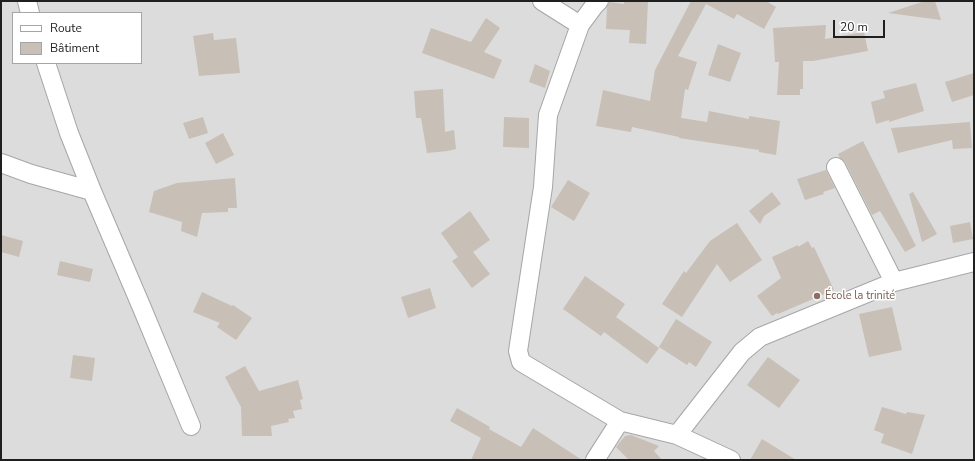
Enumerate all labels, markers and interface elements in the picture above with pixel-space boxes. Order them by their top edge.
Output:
legend [12,12,142,64]
scale bar [835,12,887,38]
text: 20 m [840,19,868,35]
text: Route [50,20,82,36]
text: Bâtiment [50,40,99,56]
place label: École la trinité [825,289,895,303]
marker: École la trinité [812,291,822,301]

